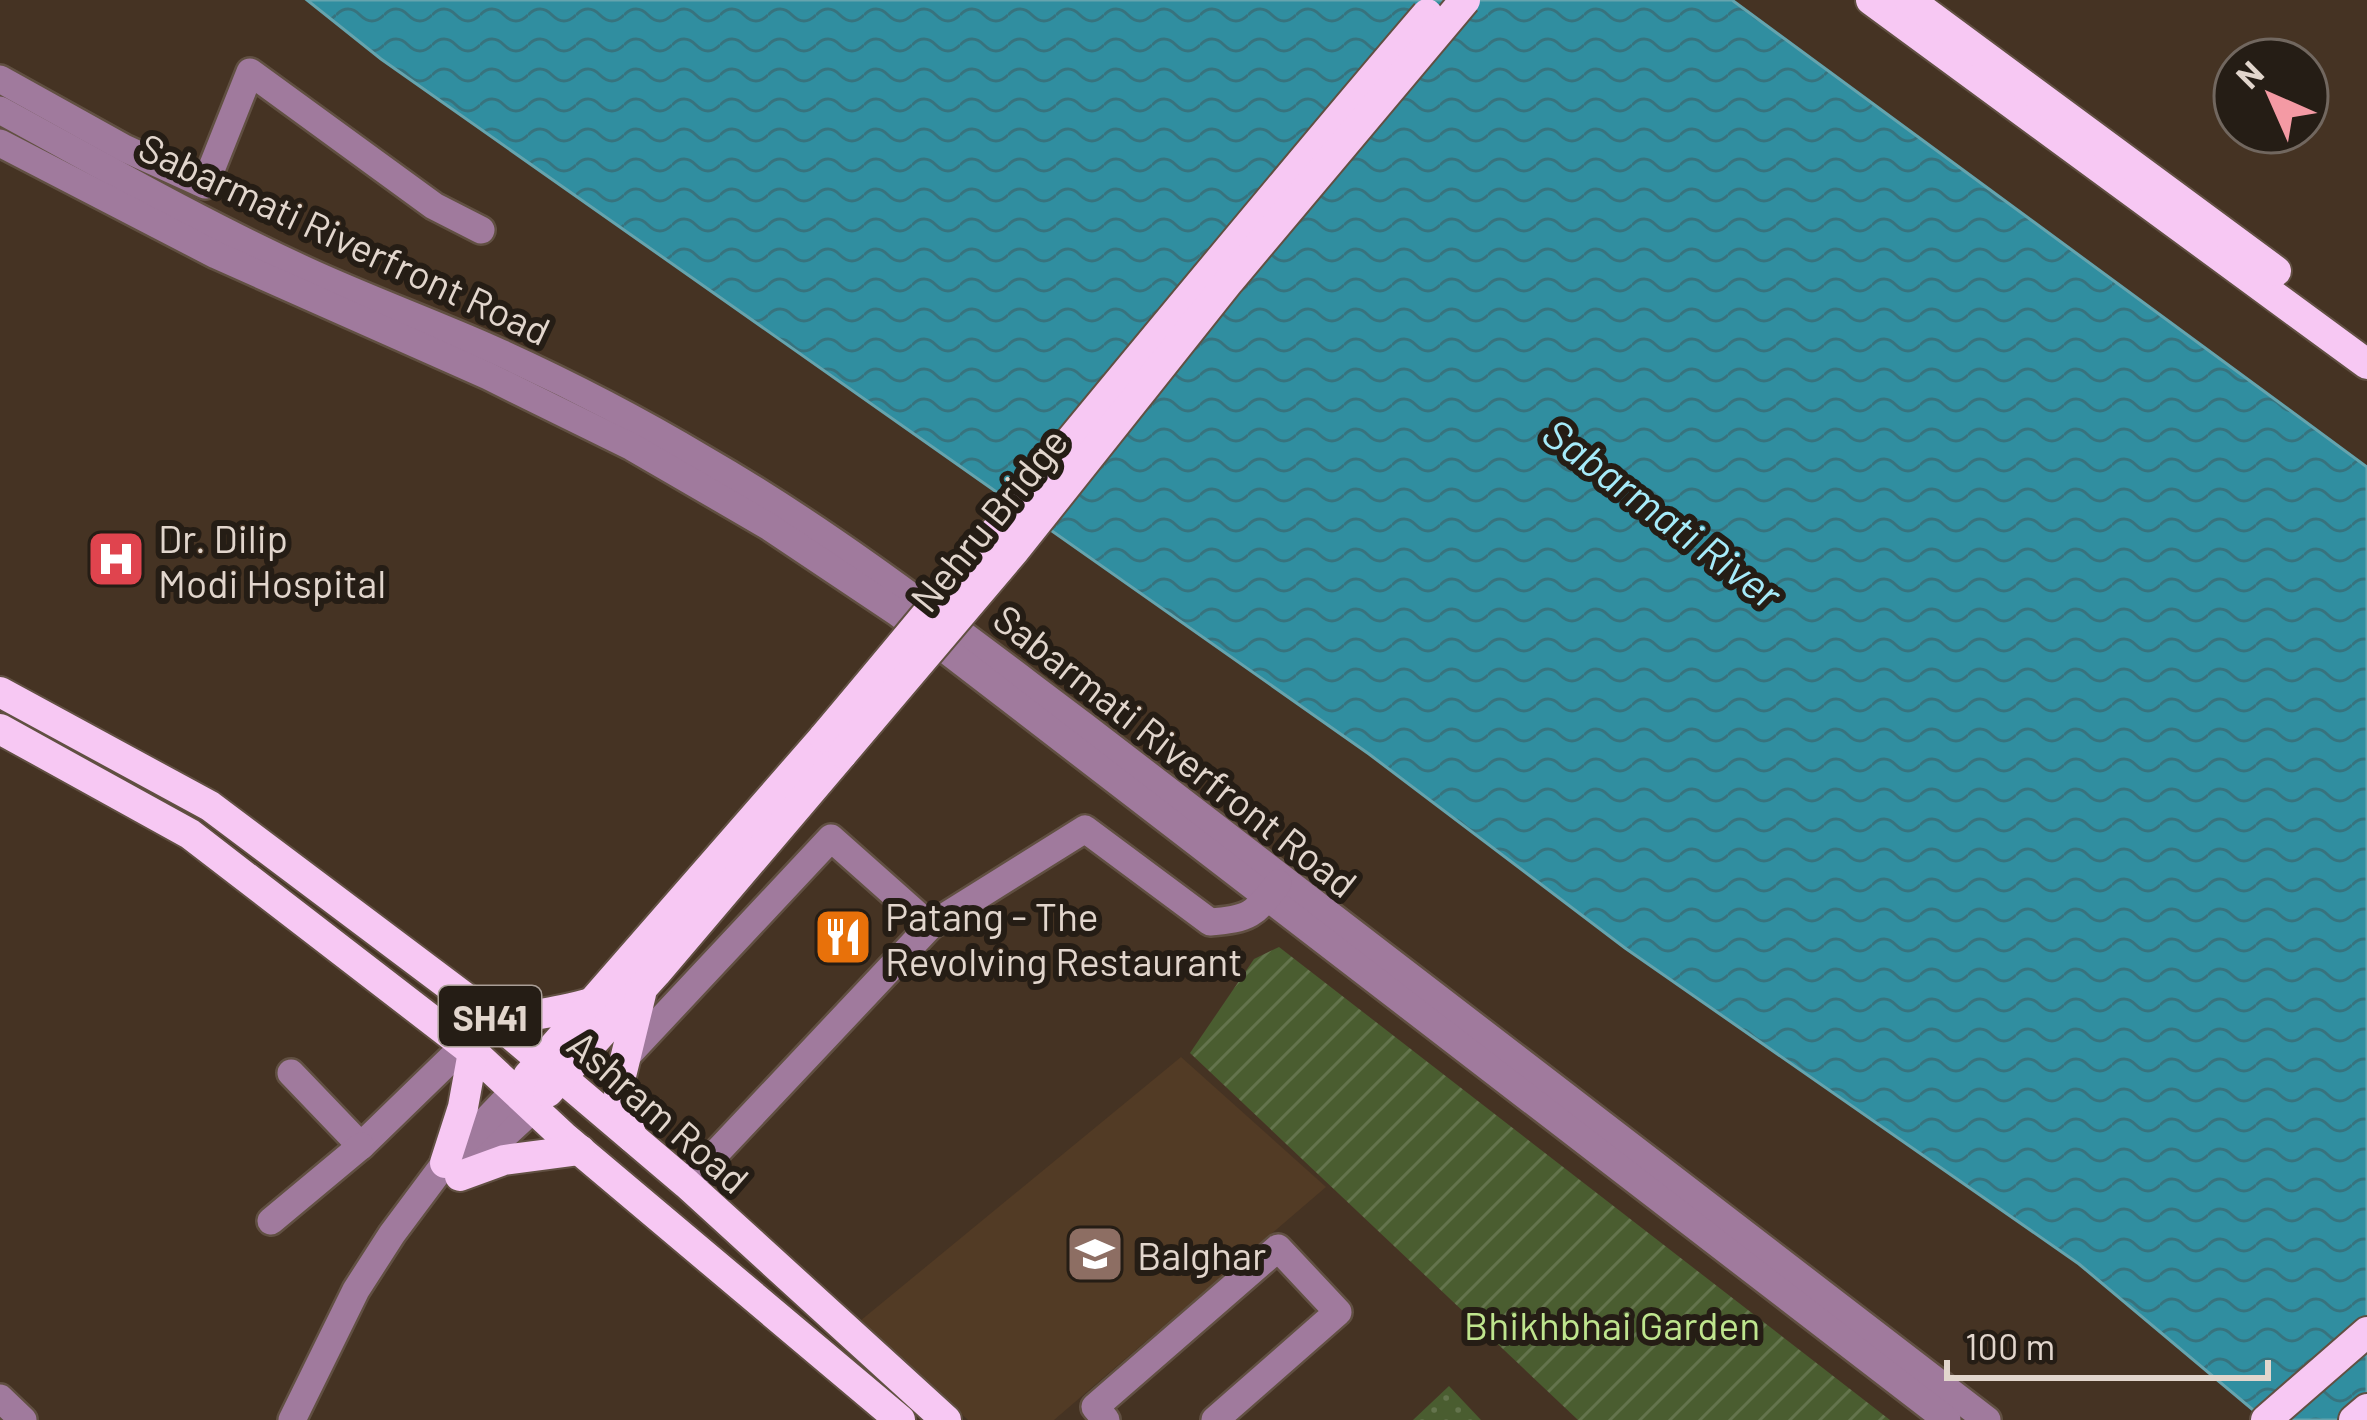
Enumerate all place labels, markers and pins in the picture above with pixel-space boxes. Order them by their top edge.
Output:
place label: Dr. Dilip Modi Hospital [158,514,386,606]
hospital icon: Dr. Dilip Modi Hospital [85,528,147,590]
place label: Patang - The Revolving Restaurant [885,892,1242,984]
restaurant icon: Patang - The Revolving Restaurant [812,906,874,968]
school or university icon: Balghar [1064,1223,1126,1285]
place label: Balghar [1137,1231,1266,1278]

